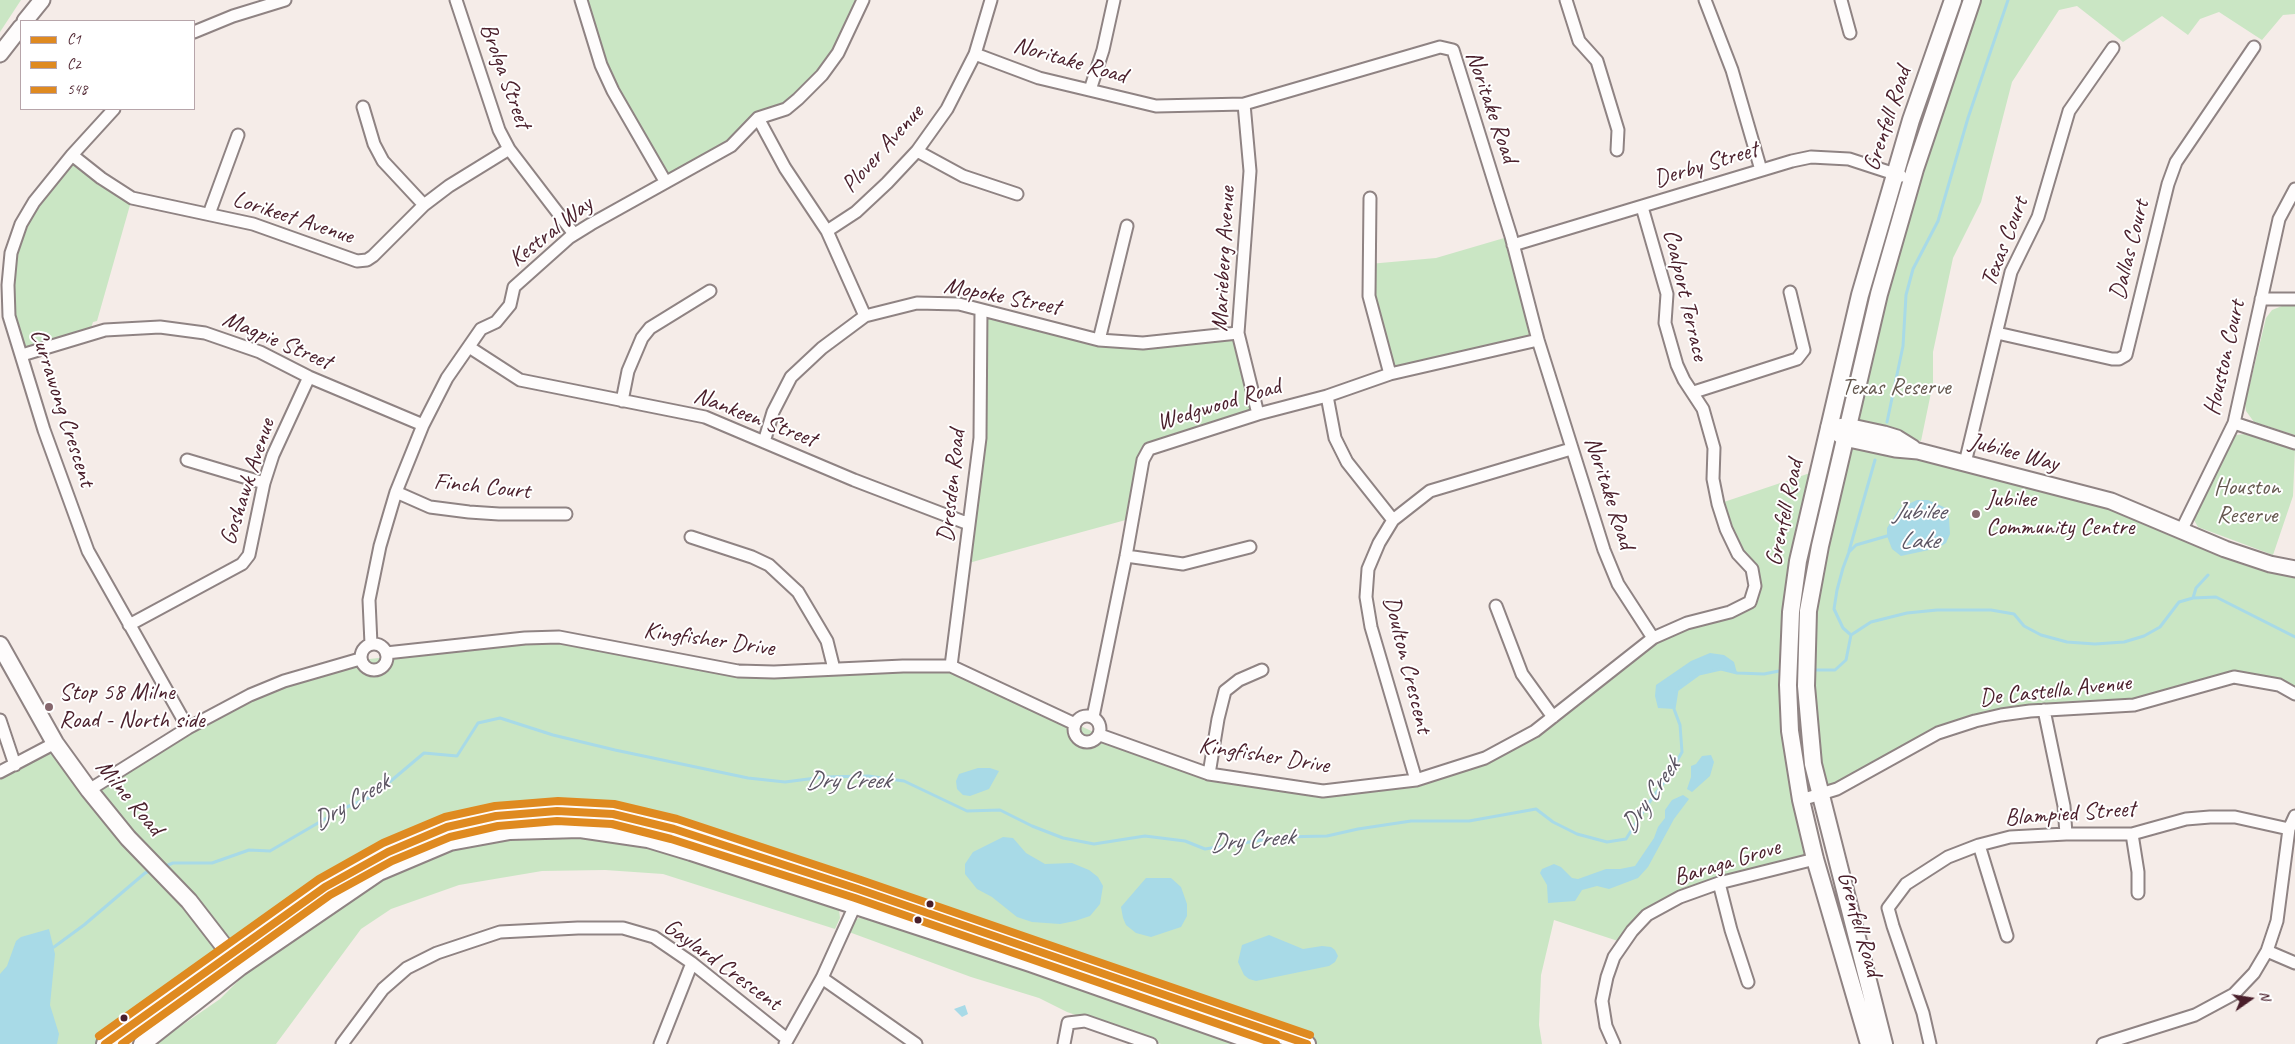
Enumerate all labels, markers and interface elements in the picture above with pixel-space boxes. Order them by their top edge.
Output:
street label: Brolga Street [473,19,537,133]
legend [20,20,195,110]
text: C1 [67,30,81,49]
street label: Noritake Road [1010,31,1130,91]
street label: Noritake Road [1458,47,1524,167]
text: C2 [67,55,81,74]
street label: Grenfell Road [1858,63,1918,175]
text: 548 [67,80,87,99]
street label: Plover Avenue [836,99,930,199]
street label: Derby Street [1651,136,1761,194]
street label: Lorikeet Avenue [229,185,357,251]
street label: Marieberg Avenue [1206,186,1242,332]
street label: Kestral Way [503,190,599,274]
street label: Texas Court [1975,193,2035,291]
street label: Dallas Court [2104,197,2156,303]
street label: Coalport Terrace [1656,227,1714,363]
street label: Mopoke Street [941,272,1063,322]
street label: Houston Court [2198,298,2252,418]
street label: Magpie Street [218,305,336,377]
street label: Currawong Crescent [23,325,101,491]
street label: Wedgwood Road [1154,373,1284,437]
park label: Texas Reserve [1841,374,1951,402]
street label: Nankeen Street [690,381,820,455]
street label: Goshawk Avenue [214,415,282,549]
street label: Jubilee Way [1966,427,2062,479]
street label: Dresden Road [932,428,972,544]
street label: Noritake Road [1577,433,1641,553]
street label: Grenfell Road [1760,457,1810,569]
street label: Finch Court [432,468,532,506]
park label: Houston Reserve [2214,474,2280,530]
place label: Jubilee Community Centre [1986,486,2134,542]
water label: Jubilee Lake [1893,497,1945,556]
marker: Jubilee Community Centre [1970,508,1982,520]
street label: Doulton Crescent [1376,594,1438,736]
street label: Kingfisher Drive [642,617,776,663]
street label: De Castella Avenue [1978,669,2132,713]
place label: Stop 58 Milne Road - North side [59,679,205,735]
marker: Stop 58 Milne Road - North side [43,701,55,713]
street label: Kingfisher Drive [1197,731,1331,781]
water label: Dry Creek [1614,753,1688,839]
street label: Milne Road [89,754,169,842]
water label: Dry Creek [806,766,890,796]
water label: Dry Creek [307,768,395,838]
street label: Blampied Street [2004,795,2136,833]
water label: Dry Creek [1209,822,1295,860]
street label: Baraga Grove [1670,833,1784,893]
street label: Grenfell Road [1830,868,1888,980]
unlabelled marker [925,899,935,909]
street label: Gaylard Crescent [657,913,787,1017]
unlabelled marker [913,915,923,925]
north arrow [2225,974,2275,1024]
text: N [2256,989,2274,1002]
unlabelled marker [119,1013,129,1023]

